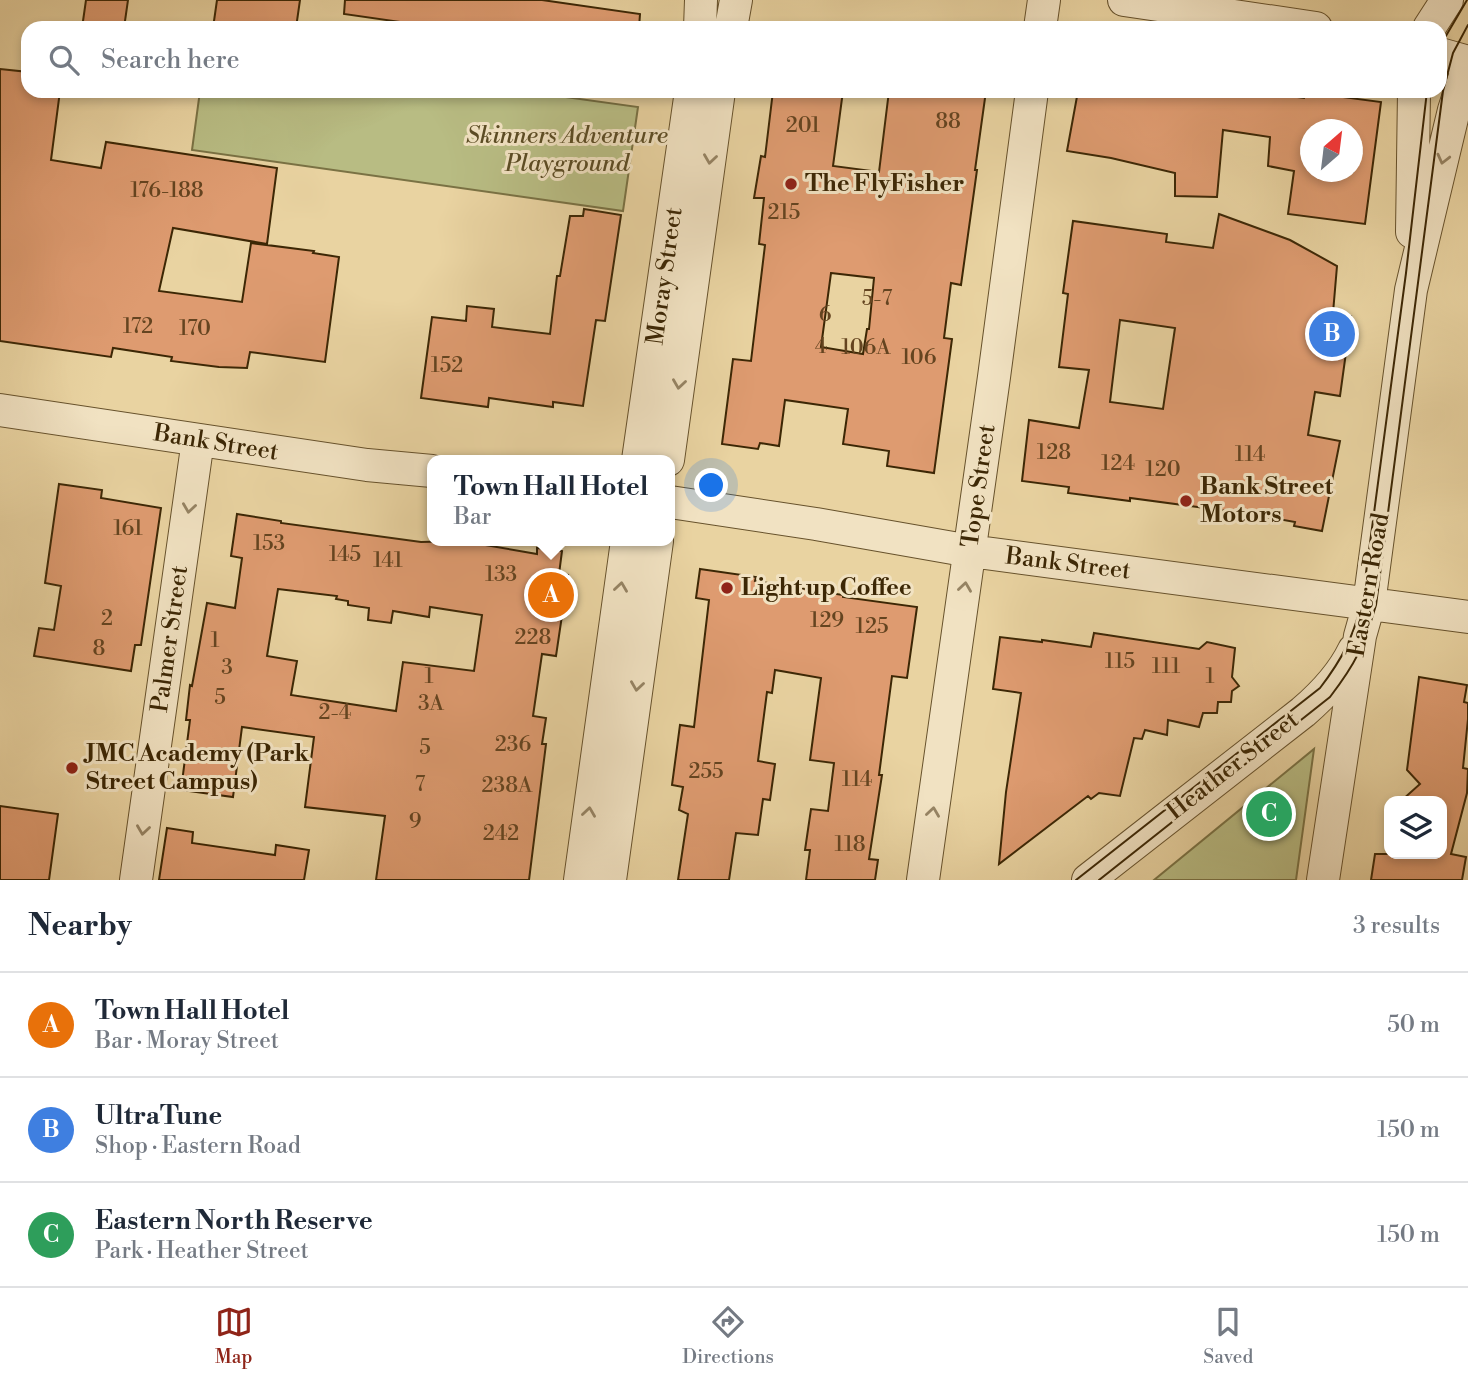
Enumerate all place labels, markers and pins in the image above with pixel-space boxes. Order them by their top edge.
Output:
place label: The FlyFisher [805,169,964,199]
marker: The FlyFisher [783,176,799,192]
pin: B [1309,308,1355,360]
place label: Bank Street Motors [1200,472,1334,530]
marker: Bank Street Motors [1178,493,1194,509]
pin: A [528,569,574,621]
place label: Light up Coffee [741,573,912,603]
marker: Light up Coffee [719,580,735,596]
place label: JMC Academy (Park Street Campus) [83,739,310,797]
marker: JMC Academy (Park Street Campus) [64,760,80,776]
pin: C [1246,788,1292,840]

